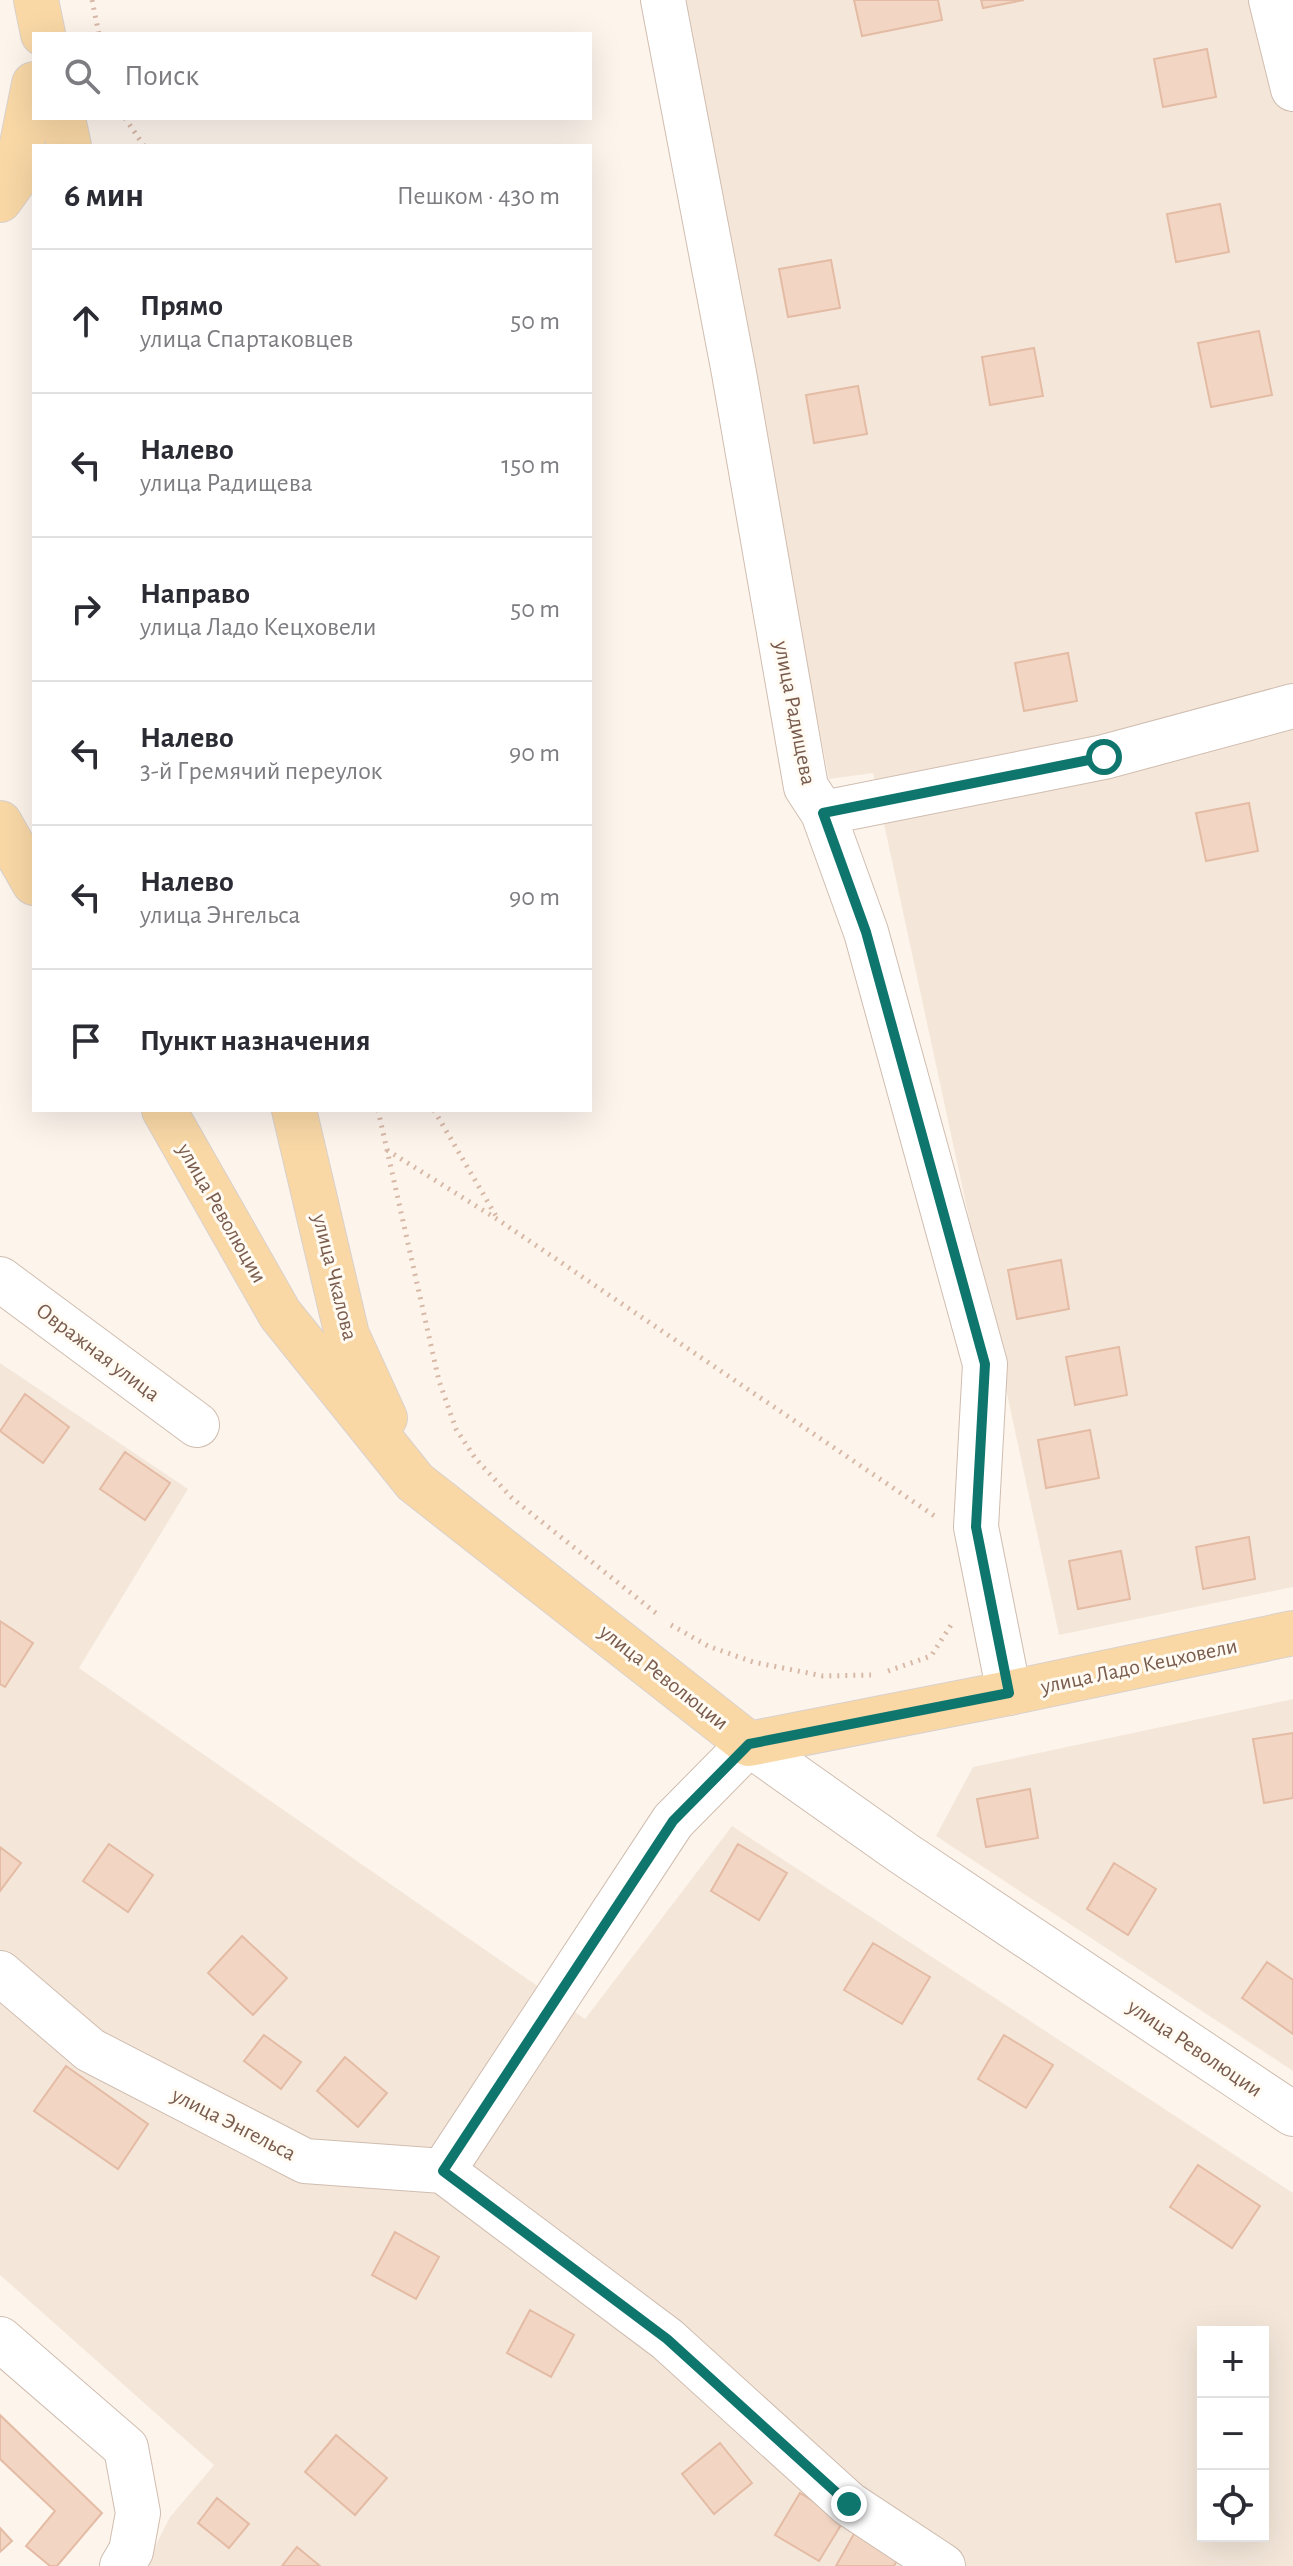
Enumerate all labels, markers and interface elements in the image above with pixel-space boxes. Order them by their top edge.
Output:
search box [32,32,592,120]
icon: search [60,54,104,98]
text: Поиск [124,61,199,91]
text: 6 мин [64,179,144,213]
text: Пешком · 430 m [397,183,560,209]
text: Прямо [140,291,223,321]
icon: ahead [64,299,108,343]
text: 50 m [510,308,560,334]
text: улица Спартаковцев [140,326,353,352]
text: Налево [140,435,234,465]
icon: left [64,443,108,487]
text: 150 m [501,452,560,478]
text: улица Радищева [140,470,313,496]
text: Направо [140,579,250,609]
icon: right [64,587,108,631]
text: 50 m [510,596,560,622]
text: улица Ладо Кецховели [140,614,377,640]
street label: улица Радищева [770,638,820,787]
text: Налево [140,723,234,753]
icon: left [64,731,108,775]
route start [1086,739,1122,775]
text: 90 m [509,740,560,766]
text: 3-й Гремячий переулок [140,758,382,784]
text: Налево [140,867,234,897]
icon: left [64,875,108,919]
text: 90 m [509,884,560,910]
text: улица Энгельса [140,902,300,928]
icon: arrive [64,1019,108,1063]
text: Пункт назначения [140,1026,371,1056]
street label: улица Революции [173,1139,271,1286]
street label: улица Чкалова [308,1211,361,1342]
street label: Овражная улица [32,1299,164,1405]
street label: улица Революции [595,1619,733,1734]
street label: улица Ладо Кецховели [1038,1634,1239,1698]
street label: улица Революции [1123,1994,1266,2101]
street label: улица Энгельса [168,2083,299,2165]
map controls [1197,2326,1269,2542]
button: + [1197,2326,1269,2398]
button: − [1197,2398,1269,2470]
button: locate [1197,2470,1269,2542]
route end [831,2486,867,2522]

